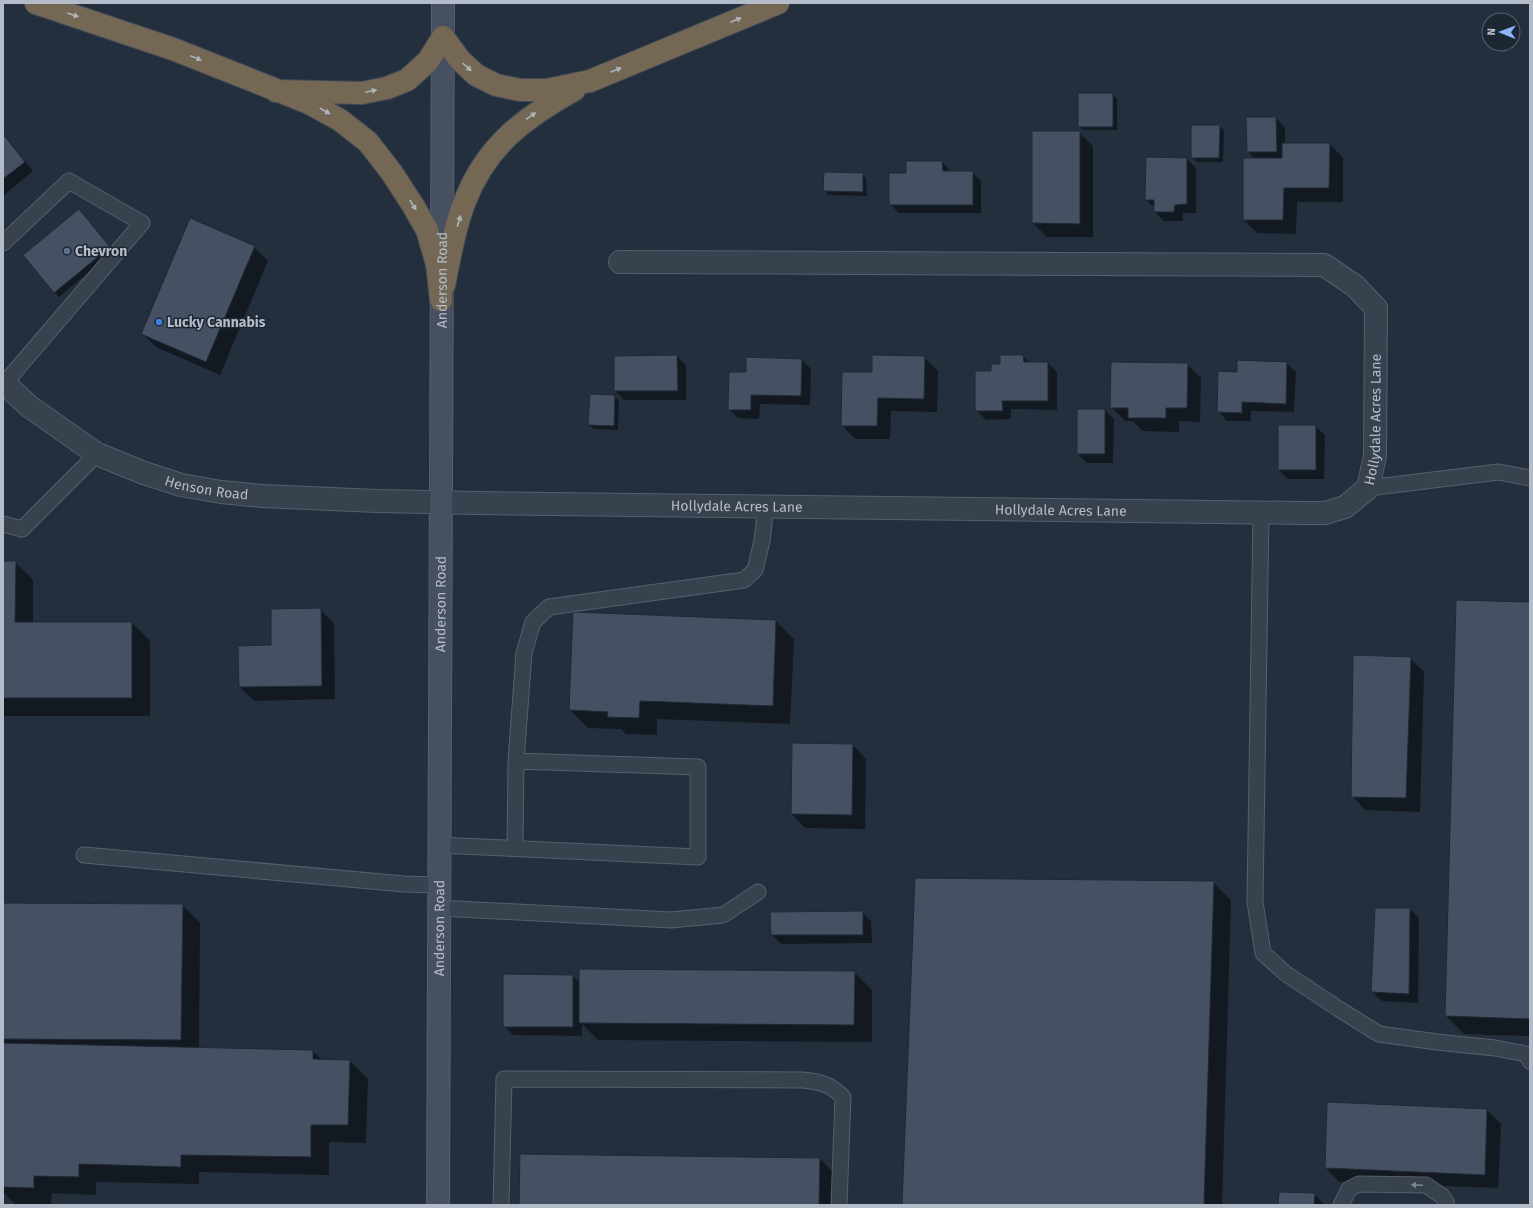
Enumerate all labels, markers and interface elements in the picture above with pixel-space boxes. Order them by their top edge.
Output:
north arrow [1481,12,1521,52]
one-way arrow [68,13,80,19]
one-way arrow [731,17,743,23]
text: N [1485,28,1498,36]
one-way arrow [191,56,203,62]
one-way arrow [463,62,472,71]
one-way arrow [611,67,623,73]
one-way arrow [365,88,377,94]
one-way arrow [319,108,331,115]
one-way arrow [526,112,536,120]
one-way arrow [409,199,416,211]
one-way arrow [456,214,462,226]
street label: Anderson Road [434,232,451,328]
place label: Chevron [75,243,127,260]
marker: Chevron [62,246,72,256]
place label: Lucky Cannabis [167,314,266,331]
marker: Lucky Cannabis [154,317,164,327]
street label: Hollydale Acres Lane [1361,354,1385,487]
street label: Henson Road [163,472,249,504]
street label: Hollydale Acres Lane [671,497,803,516]
street label: Hollydale Acres Lane [995,501,1127,520]
street label: Anderson Road [432,556,450,652]
street label: Anderson Road [431,880,448,976]
one-way arrow [1410,1182,1423,1188]

